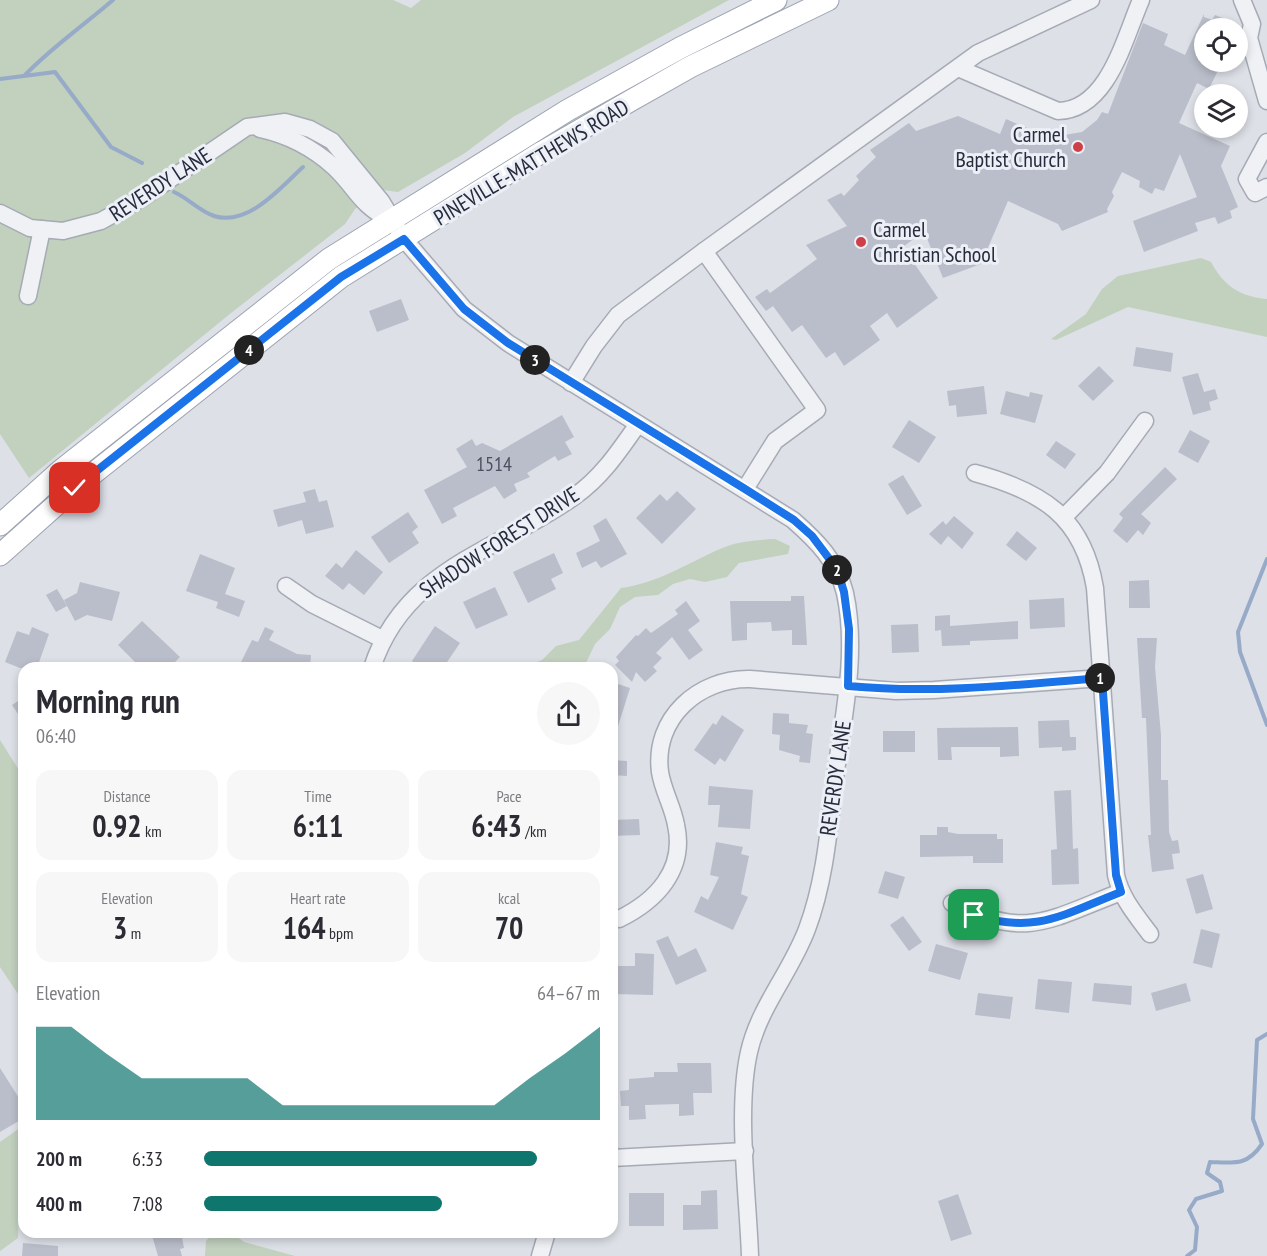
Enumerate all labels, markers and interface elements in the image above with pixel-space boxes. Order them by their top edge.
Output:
map controls [1194,18,1248,138]
button: locate [1194,18,1248,72]
button: layers [1194,84,1248,138]
street label: PINEVILLE-MATTHEWS ROAD [428,93,634,231]
place label: Carmel Baptist Church [955,120,1067,173]
marker: Carmel Baptist Church [1071,140,1085,154]
street label: REVERDY LANE [104,141,216,227]
place label: Carmel Christian School [873,215,997,268]
marker: Carmel Christian School [854,235,868,249]
pin: 4 [234,335,264,365]
text: 4 [245,340,253,360]
pin: 3 [520,345,550,375]
text: 3 [531,350,539,370]
house number: 1514 [476,451,512,477]
pin [49,462,100,513]
icon: check [58,471,91,504]
street label: SHADOW FOREST DRIVE [414,480,584,604]
pin: 2 [822,555,852,585]
text: 2 [833,560,841,580]
pin: 1 [1085,663,1115,693]
text: 1 [1096,668,1104,688]
text: Morning run [36,679,180,722]
button: share [537,682,600,745]
street label: REVERDY LANE [813,719,857,837]
text: 06:40 [36,723,76,749]
text: Distance [103,786,151,806]
text: Time [304,786,332,806]
text: Pace [496,786,522,806]
text: 0.92 [92,806,142,845]
text: 6:11 [293,806,343,845]
text: 6:43 [471,806,522,845]
text: km [142,821,162,841]
text: /km [522,821,547,841]
text: Elevation [101,888,153,908]
text: Heart rate [290,888,346,908]
text: kcal [498,888,520,908]
pin [948,889,999,940]
icon: arrive [957,898,990,931]
text: 3 [113,908,127,947]
text: 164 [283,908,326,947]
text: 70 [495,908,523,947]
text: m [127,923,141,943]
text: bpm [326,923,353,943]
text: Elevation [36,980,100,1006]
text: 64–67 m [537,980,600,1006]
text: 200 m [36,1146,82,1172]
text: 6:33 [132,1146,163,1172]
text: 400 m [36,1191,82,1217]
text: 7:08 [132,1191,163,1217]

